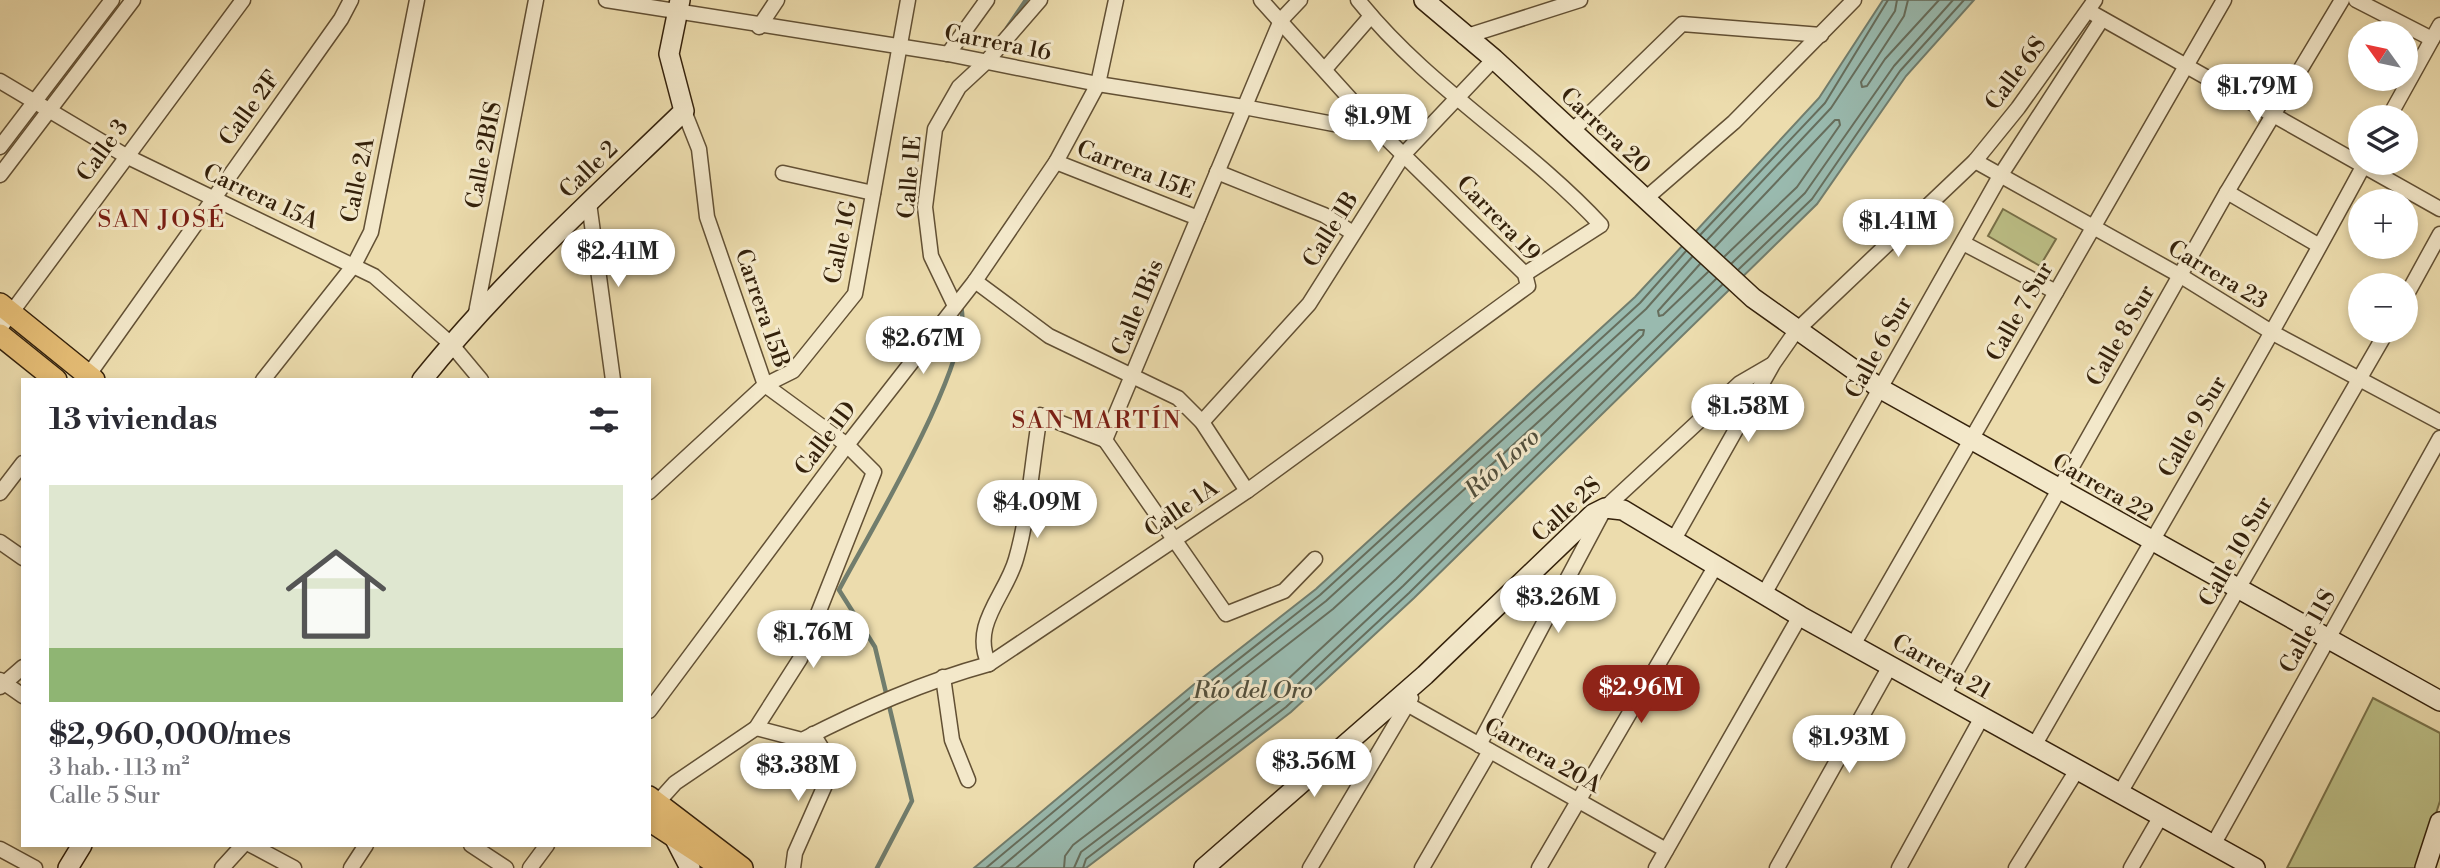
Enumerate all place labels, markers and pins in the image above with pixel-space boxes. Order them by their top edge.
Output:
pin: $1.79M [2200,64,2314,124]
pin: $1.9M [1329,94,1427,154]
pin: $1.41M [1841,200,1955,259]
pin: $2.41M [561,230,675,289]
pin: $2.67M [866,316,980,376]
pin: $1.58M [1691,384,1805,444]
pin: $4.09M [980,480,1094,540]
pin: $3.26M [1501,576,1615,635]
pin: $1.76M [756,610,870,670]
pin: $2.96M [1584,666,1698,725]
pin: $1.93M [1792,716,1906,775]
pin: $3.56M [1257,740,1371,799]
pin: $3.38M [741,744,855,803]

